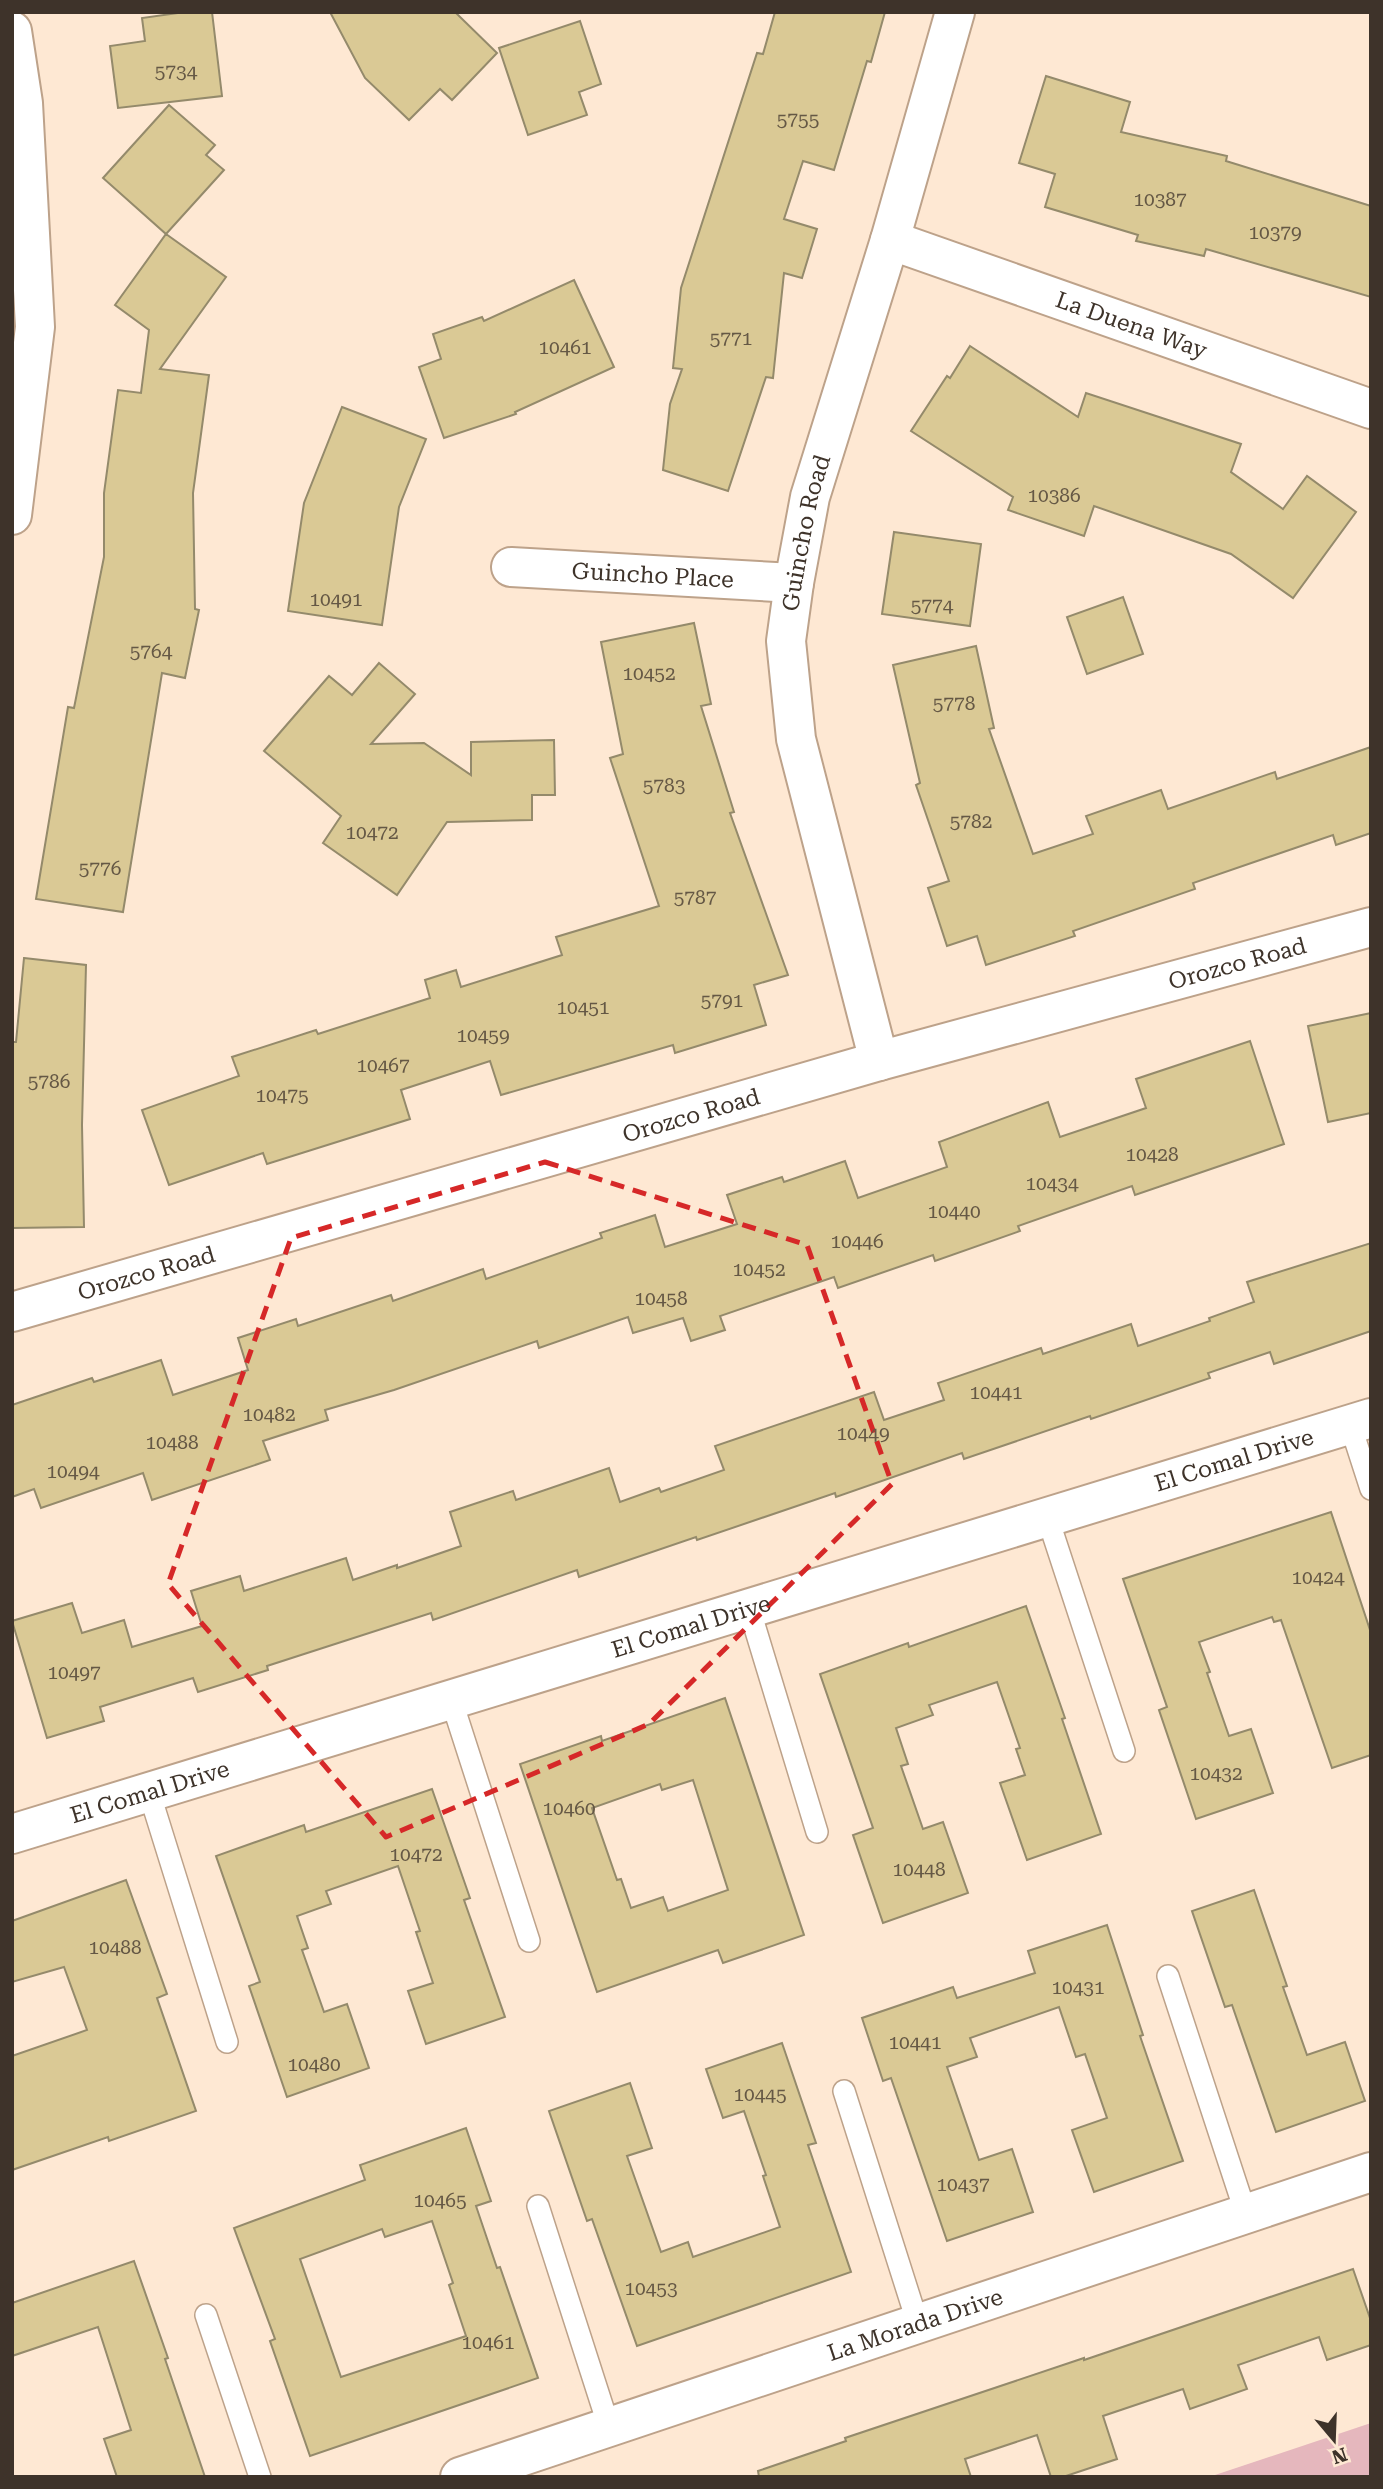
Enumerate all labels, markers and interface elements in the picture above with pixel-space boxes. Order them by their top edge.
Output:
house number: 5734 [155,60,198,83]
house number: 5755 [777,108,819,131]
house number: 10387 [1133,188,1187,211]
house number: 10379 [1248,221,1302,244]
street label: La Duena Way [1052,286,1211,364]
house number: 5771 [710,327,752,350]
house number: 10461 [538,336,592,359]
street label: Guincho Road [777,451,836,613]
house number: 10386 [1027,484,1081,507]
street label: Guincho Place [571,557,735,593]
house number: 10491 [309,588,363,611]
house number: 5774 [911,594,954,617]
house number: 5764 [130,640,173,663]
house number: 10452 [622,662,676,685]
house number: 5778 [933,692,975,715]
house number: 5783 [643,774,685,797]
house number: 5782 [950,810,992,833]
house number: 10472 [345,821,399,844]
house number: 5776 [79,857,121,880]
house number: 5787 [674,886,717,909]
street label: Orozco Road [1165,932,1310,995]
house number: 5791 [701,989,743,1012]
house number: 10451 [556,996,610,1019]
house number: 10459 [456,1024,510,1047]
house number: 10467 [356,1054,410,1077]
house number: 5786 [28,1070,70,1093]
street label: Orozco Road [619,1083,763,1148]
house number: 10475 [255,1084,309,1107]
house number: 10428 [1125,1143,1179,1166]
house number: 10434 [1025,1172,1079,1195]
house number: 10440 [927,1200,981,1223]
house number: 10446 [830,1230,884,1253]
street label: Orozco Road [75,1240,219,1306]
house number: 10452 [732,1258,786,1281]
house number: 10458 [634,1287,688,1310]
house number: 10441 [969,1381,1023,1404]
house number: 10482 [242,1403,296,1426]
house number: 10449 [836,1422,890,1445]
street label: El Comal Drive [1151,1423,1317,1497]
house number: 10488 [145,1431,199,1454]
house number: 10494 [46,1460,100,1483]
house number: 10424 [1291,1566,1345,1589]
street label: El Comal Drive [608,1589,774,1663]
house number: 10497 [47,1661,101,1684]
street label: El Comal Drive [67,1755,232,1829]
house number: 10432 [1189,1762,1243,1785]
house number: 10460 [542,1797,596,1820]
house number: 10472 [389,1843,443,1866]
house number: 10448 [892,1858,946,1881]
house number: 10488 [88,1936,142,1959]
house number: 10431 [1051,1976,1105,1999]
house number: 10441 [888,2031,942,2054]
house number: 10480 [287,2053,341,2076]
house number: 10445 [733,2083,787,2106]
house number: 10437 [936,2173,990,2196]
house number: 10465 [413,2189,467,2212]
house number: 10453 [624,2277,678,2300]
street label: La Morada Drive [824,2283,1006,2366]
house number: 10461 [461,2331,515,2354]
north arrow [1299,2405,1369,2475]
text: N [1328,2442,1350,2469]

